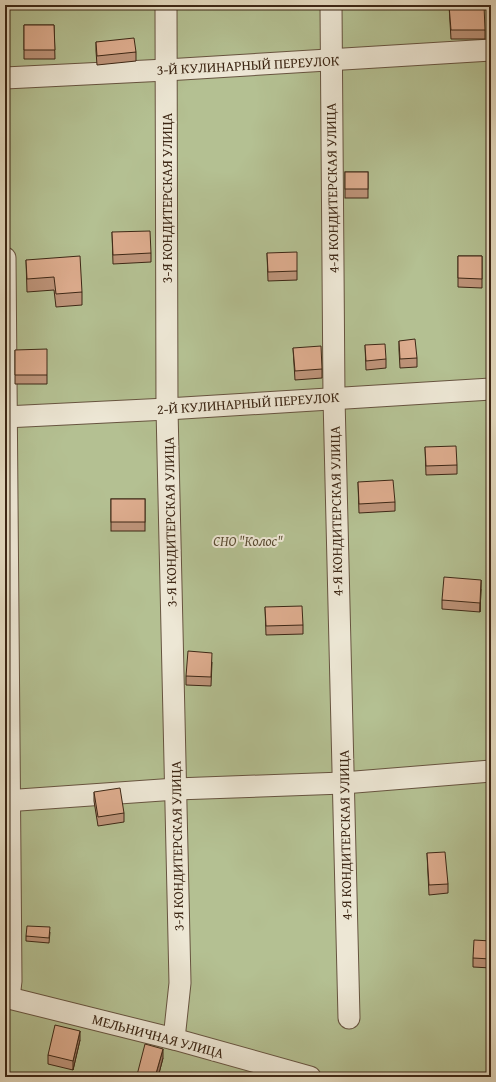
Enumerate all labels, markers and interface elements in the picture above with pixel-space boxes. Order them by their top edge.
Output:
street label: 3-Й КУЛИНАРНЫЙ ПЕРЕУЛОК [156,50,340,80]
street label: 4-Я КОНДИТЕРСКАЯ УЛИЦА [321,102,343,273]
street label: 3-Я КОНДИТЕРСКАЯ УЛИЦА [157,112,177,283]
street label: 2-Й КУЛИНАРНЫЙ ПЕРЕУЛОК [156,387,340,419]
street label: 4-Я КОНДИТЕРСКАЯ УЛИЦА [325,425,347,596]
street label: 3-Я КОНДИТЕРСКАЯ УЛИЦА [159,436,181,607]
park label: СНО "Колос" [213,531,283,551]
street label: 4-Я КОНДИТЕРСКАЯ УЛИЦА [334,749,356,920]
street label: 3-Я КОНДИТЕРСКАЯ УЛИЦА [166,760,188,931]
street label: МЕЛЬНИЧНАЯ УЛИЦА [90,1009,227,1063]

